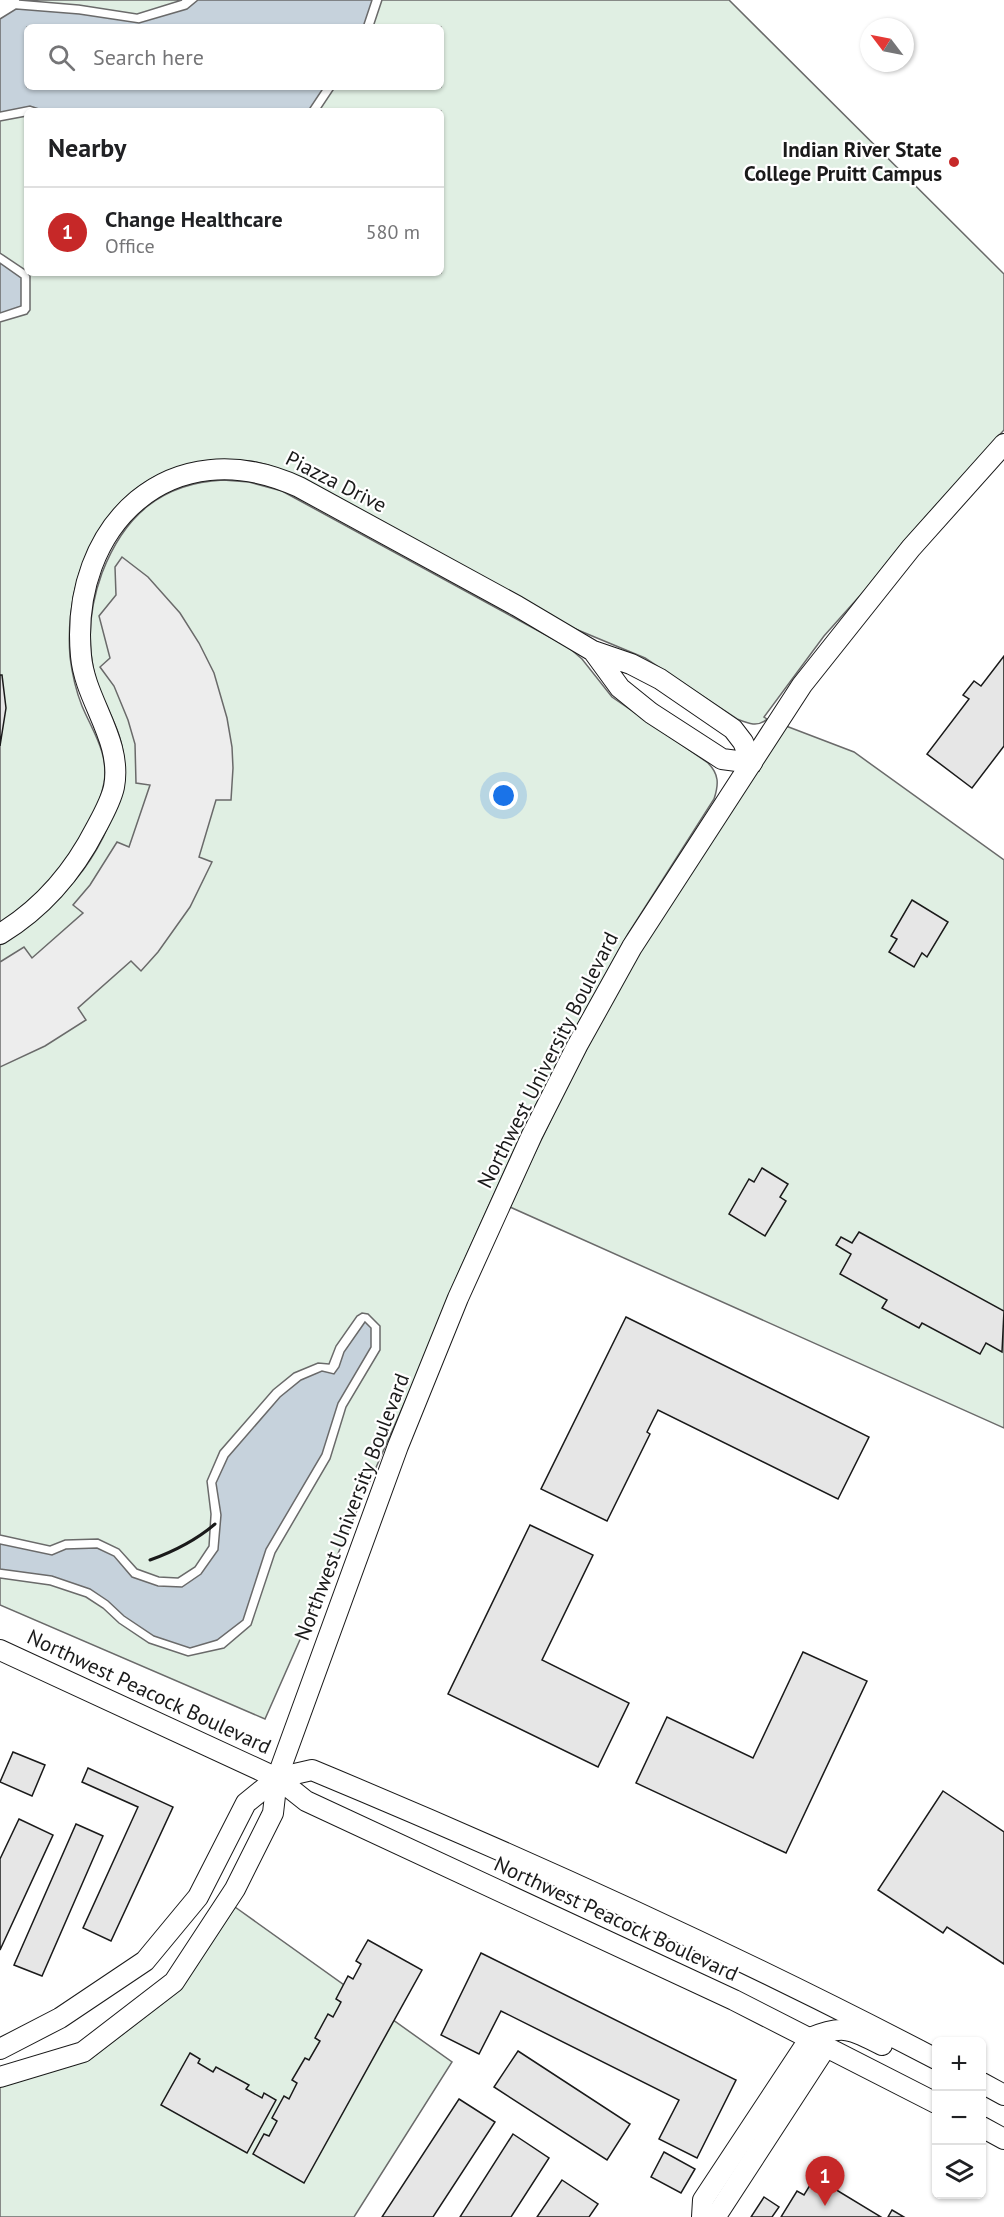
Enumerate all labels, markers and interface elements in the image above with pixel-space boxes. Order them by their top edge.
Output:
north arrow [860,18,914,72]
search box [24,24,444,90]
icon: search [45,41,78,74]
text: Search here [93,43,204,71]
text: Nearby [48,131,126,164]
place label: Indian River State College Pruitt Campus [744,136,942,187]
marker: Indian River State College Pruitt Campus [947,155,961,169]
text: Change Healthcare [105,205,283,233]
text: 1 [62,219,73,245]
text: 580 m [366,219,420,245]
text: Office [105,233,155,259]
street label: Piazza Drive [281,445,391,518]
your location [489,781,518,810]
street label: Northwest University Boulevard [471,927,624,1192]
street label: Northwest University Boulevard [288,1369,415,1644]
street label: Northwest Peacock Boulevard [23,1623,276,1760]
street label: Northwest Peacock Boulevard [490,1850,743,1987]
map controls [932,2037,986,2199]
button: + [932,2037,986,2091]
button: − [932,2091,986,2145]
button: layers [932,2145,986,2199]
pin: 1 [806,2156,844,2206]

